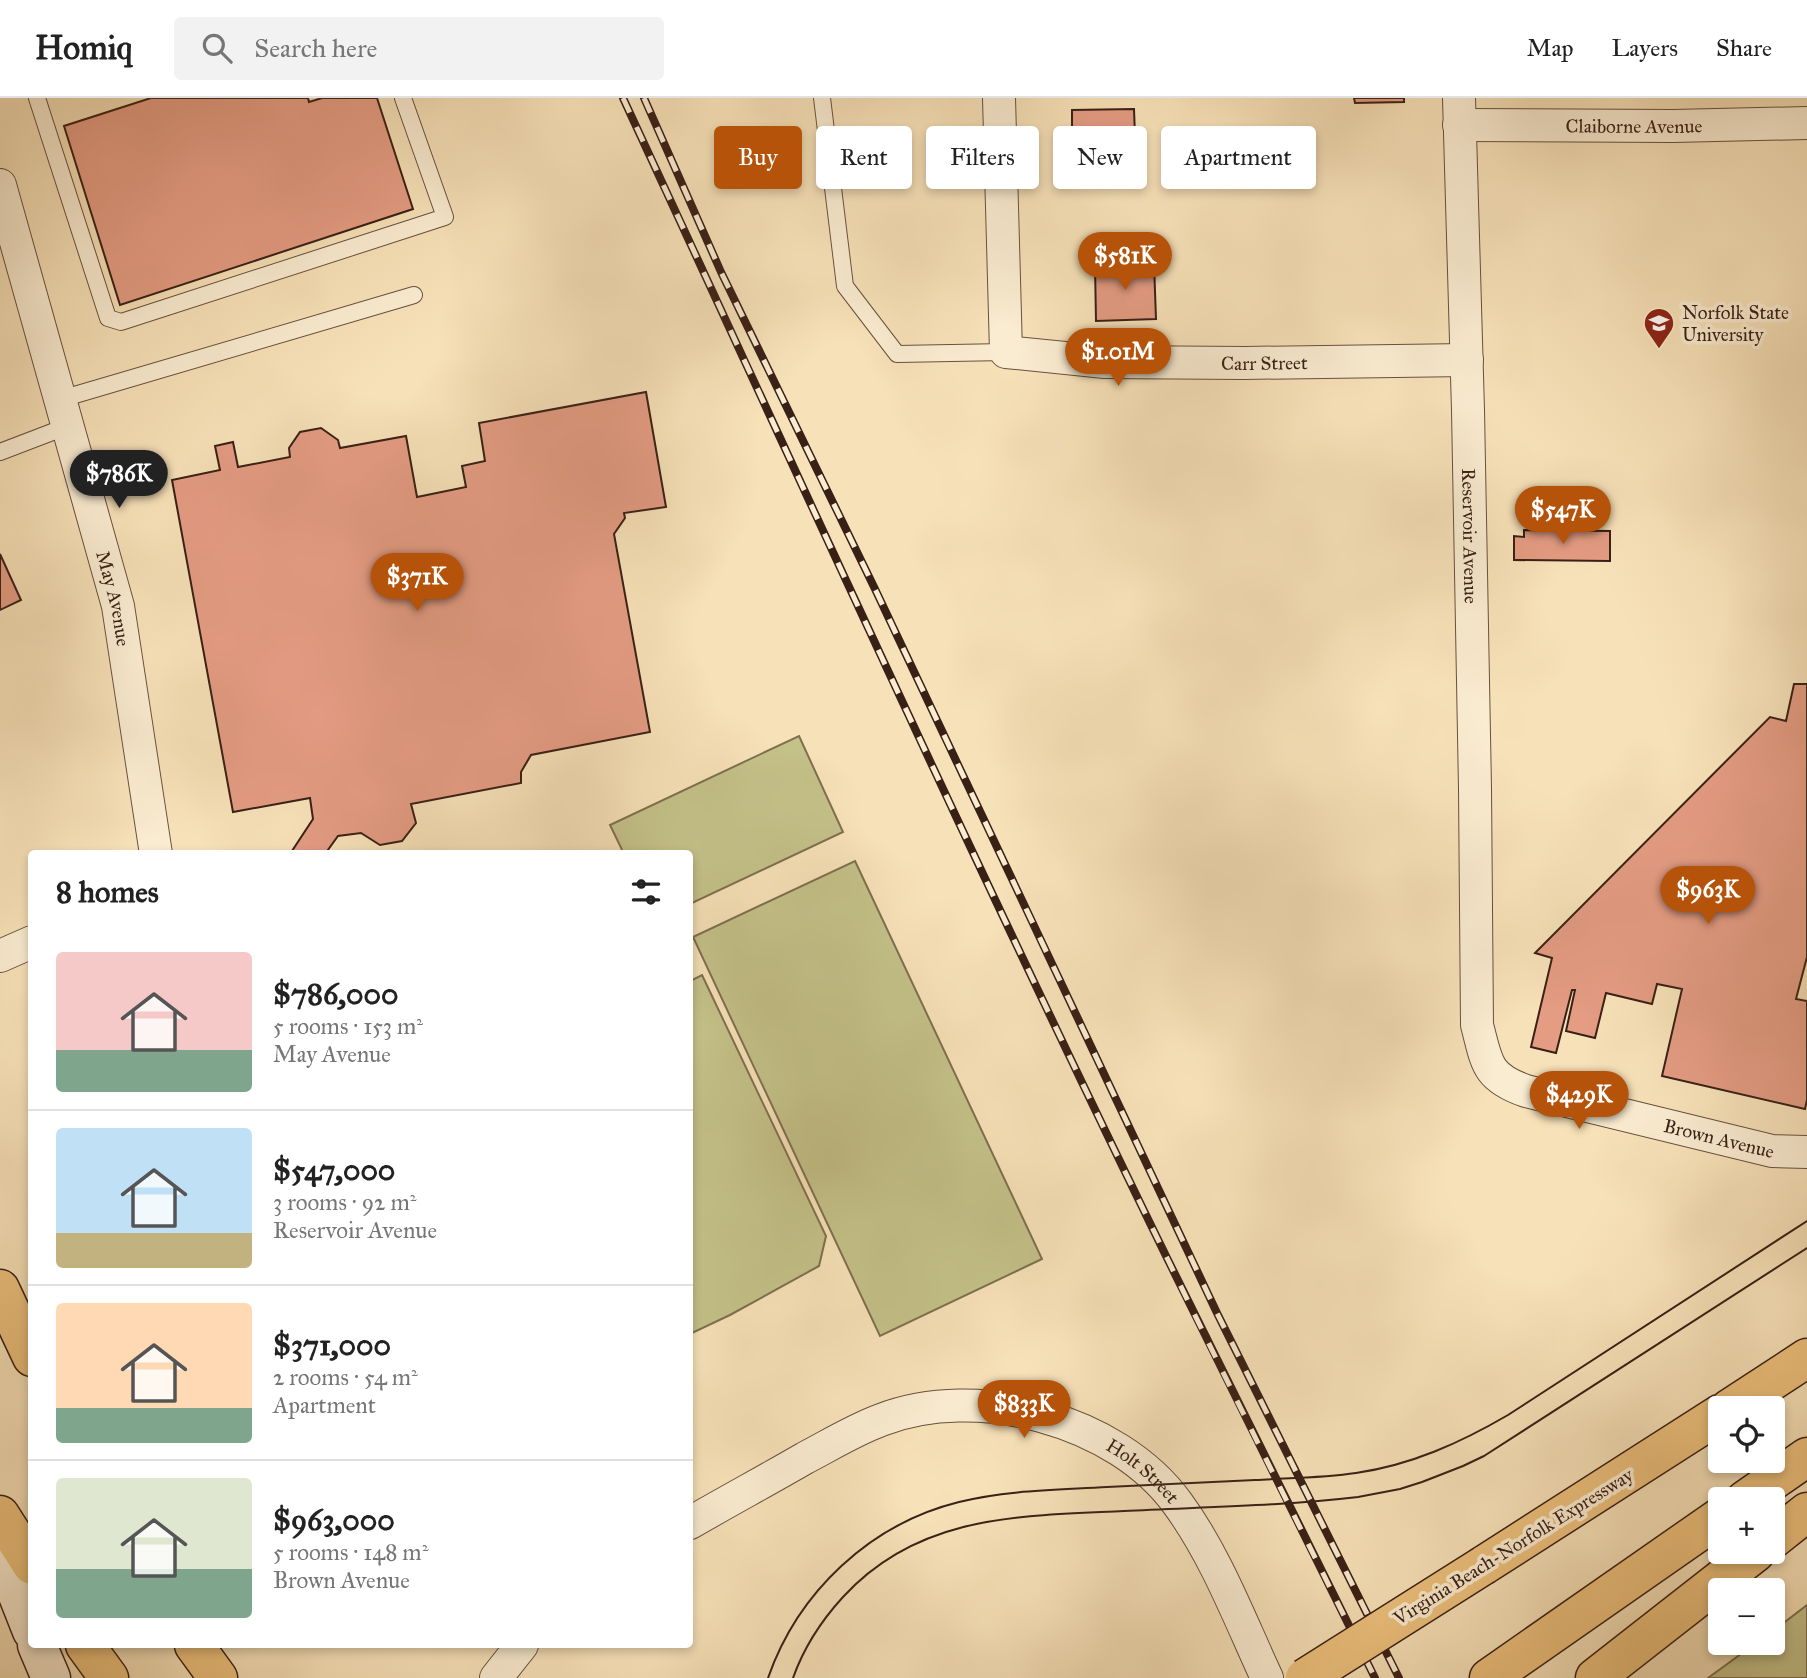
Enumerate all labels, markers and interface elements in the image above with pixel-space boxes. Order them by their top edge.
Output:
search box [174,17,664,80]
text: Homiq [35,28,132,68]
icon: search [198,29,236,67]
text: Search here [254,32,377,64]
text: Map [1527,33,1574,63]
text: Layers [1612,33,1678,63]
text: Share [1716,33,1772,63]
street label: Claiborne Avenue [1566,114,1703,138]
chip: Buy [714,126,802,189]
chip: Rent [816,126,912,189]
chip: Filters [926,126,1039,189]
chip: New [1053,126,1147,189]
chip: Apartment [1161,126,1316,189]
pin: $581K [1076,232,1174,292]
text: $581K [1094,241,1156,269]
place label: Norfolk State University [1682,301,1789,346]
school or university icon: Norfolk State University [1642,306,1676,350]
pin: $1.01M [1061,328,1175,388]
text: $1.01M [1081,337,1155,365]
street label: Carr Street [1221,351,1308,375]
pin: $786K [70,450,168,510]
text: $786K [86,459,152,487]
street label: Reservoir Avenue [1457,468,1483,604]
pin: $547K [1514,486,1612,546]
text: $547K [1531,495,1595,523]
street label: May Avenue [91,548,135,648]
pin: $371K [368,554,466,613]
text: $371K [387,562,447,590]
pin: $963K [1659,866,1757,926]
icon: filters [627,873,665,911]
text: 8 homes [56,874,159,910]
text: $963K [1676,875,1740,903]
text: $786,000 [273,976,398,1012]
icon: home [112,980,196,1064]
text: 5 rooms · 153 m² [273,1012,423,1040]
text: May Avenue [273,1040,391,1068]
pin: $429K [1530,1072,1628,1131]
text: $429K [1546,1080,1612,1108]
street label: Brown Avenue [1661,1114,1777,1163]
text: $547,000 [273,1152,395,1188]
icon: home [112,1156,196,1240]
text: 3 rooms · 92 m² [273,1188,416,1216]
text: Reservoir Avenue [273,1216,437,1244]
text: $371,000 [273,1327,391,1363]
icon: home [112,1331,196,1415]
text: 2 rooms · 54 m² [273,1363,418,1391]
pin: $833K [975,1380,1073,1440]
text: $833K [994,1389,1054,1417]
text: Apartment [273,1391,376,1419]
map controls [1708,1396,1785,1655]
button: locate [1708,1396,1785,1473]
street label: Holt Street [1102,1434,1184,1508]
street label: Virginia Beach-Norfolk Expressway [1388,1462,1639,1631]
button: + [1708,1487,1785,1564]
text: $963,000 [273,1502,395,1538]
icon: home [112,1506,196,1590]
text: 5 rooms · 148 m² [273,1538,428,1566]
text: Brown Avenue [273,1566,410,1594]
button: − [1708,1578,1785,1655]

